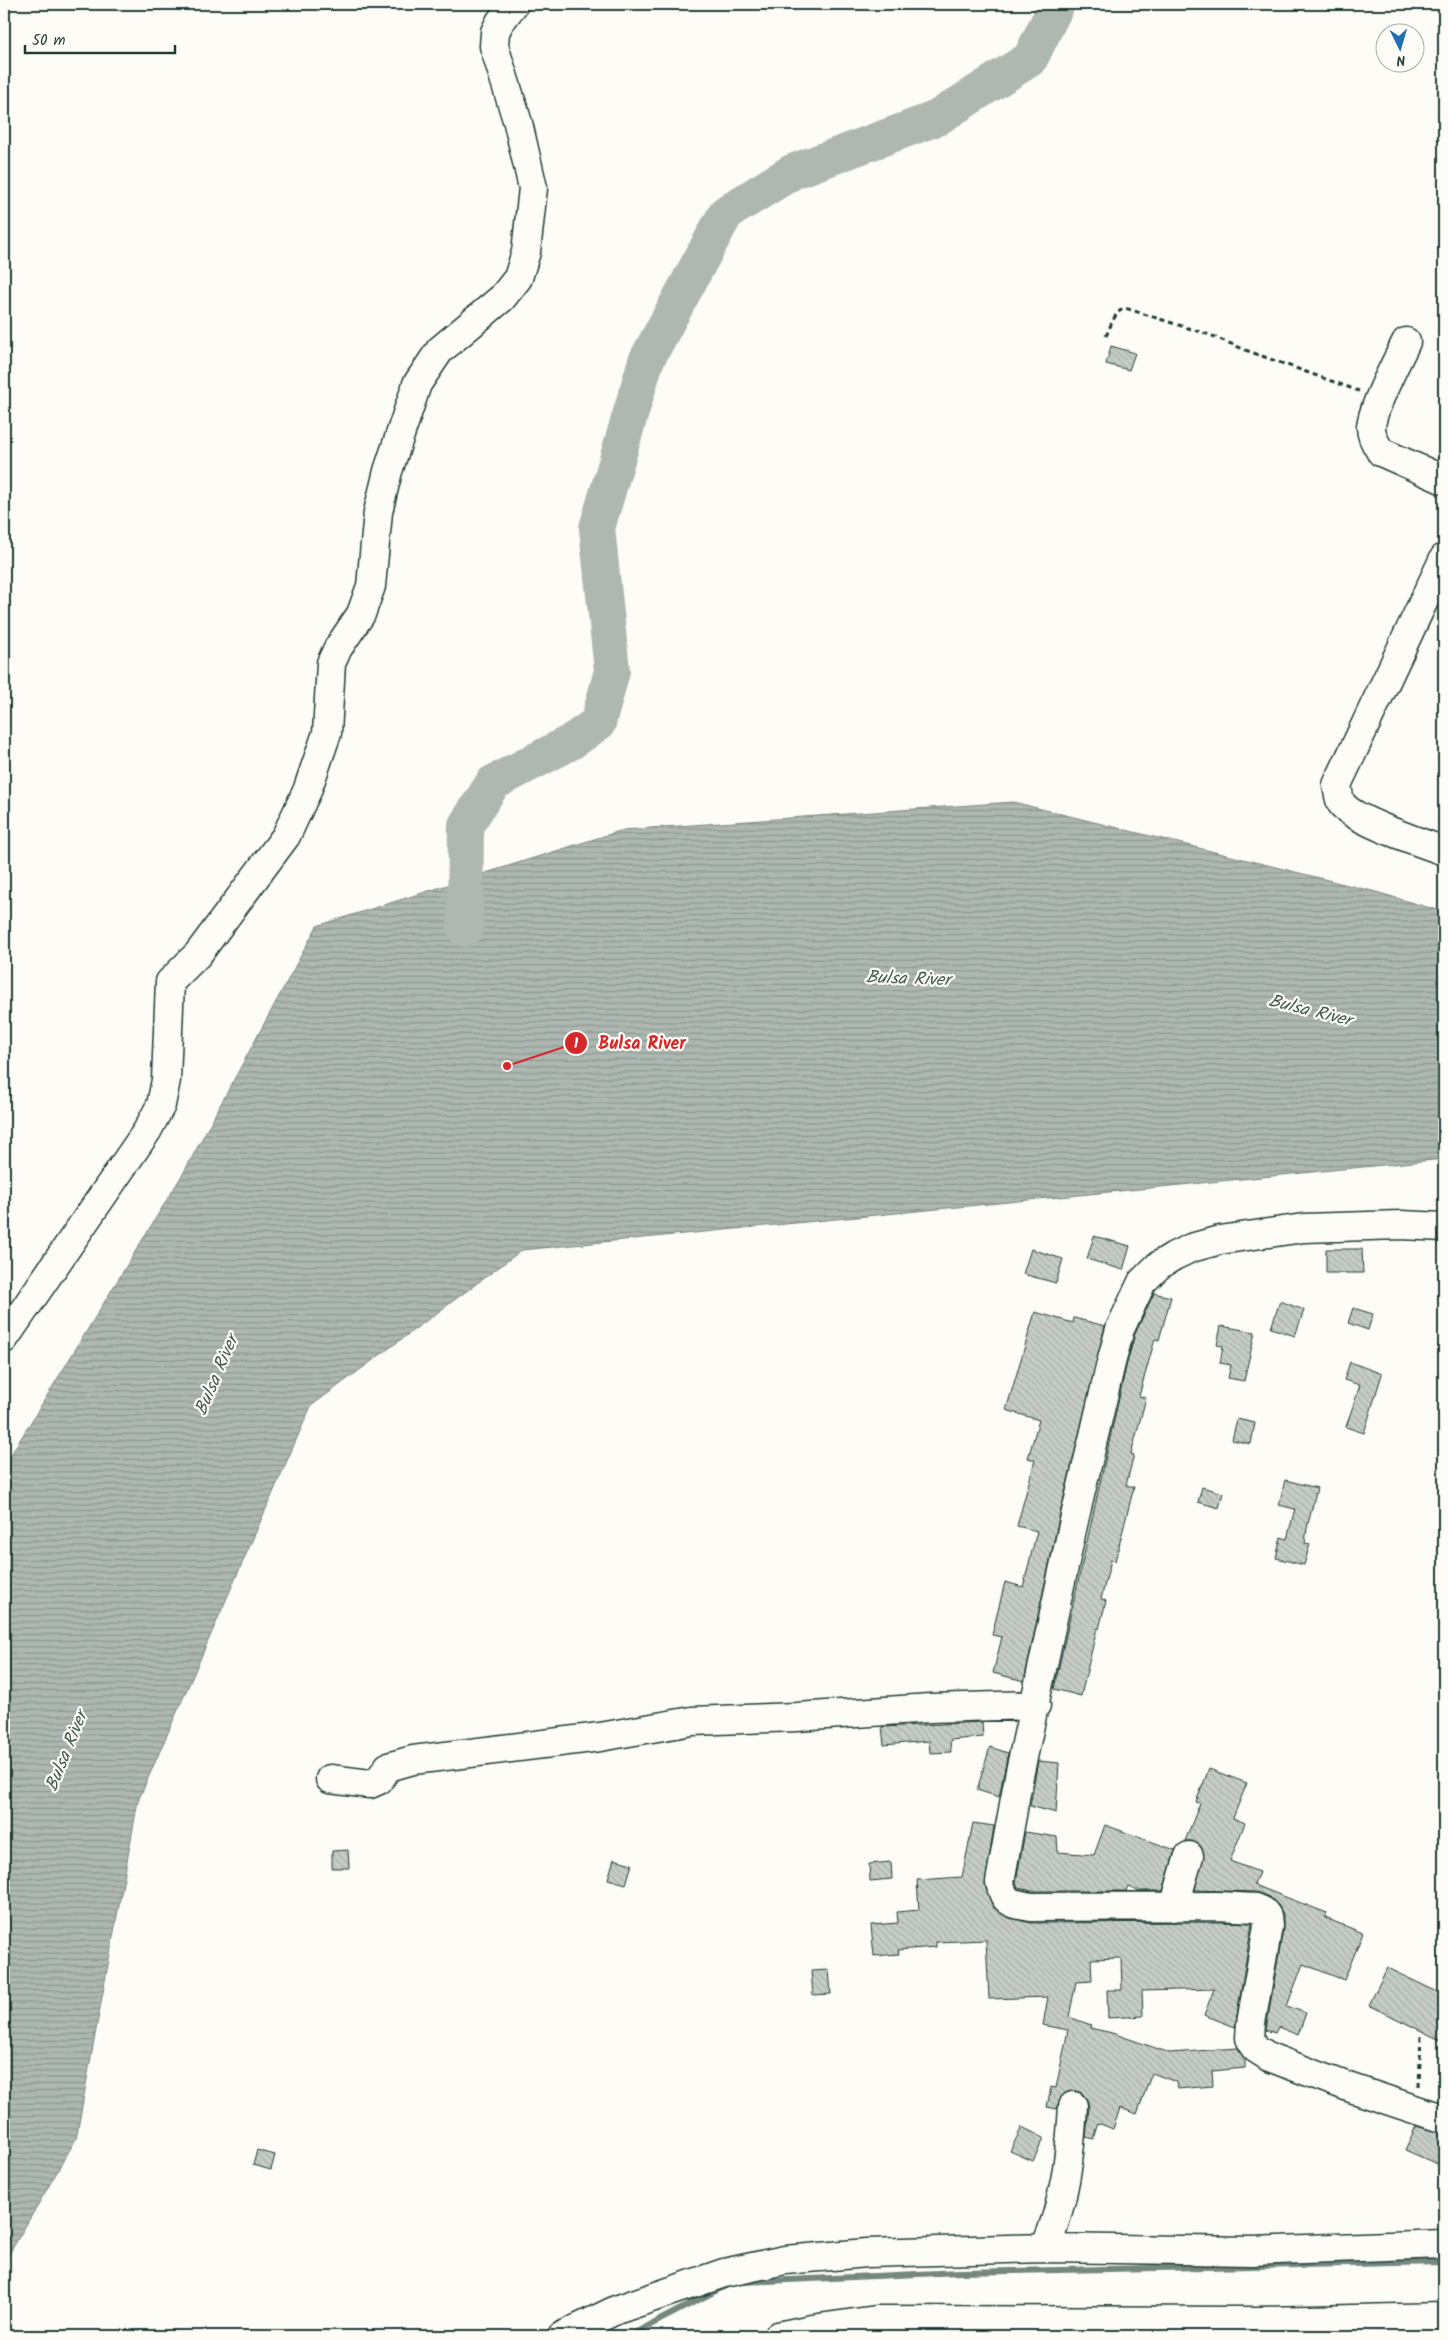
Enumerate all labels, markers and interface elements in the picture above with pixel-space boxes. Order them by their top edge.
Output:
scale bar [25,22,175,54]
north arrow [1376,22,1426,72]
text: 50 m [32,29,66,53]
text: N [1396,49,1406,71]
water label: Bulsa River [865,964,955,996]
water label: Bulsa River [1265,987,1358,1037]
callout: Bulsa River [563,1026,696,1059]
text: Bulsa River [598,1030,687,1059]
text: 1 [574,1032,579,1056]
water label: Bulsa River [188,1327,249,1420]
water label: Bulsa River [38,1703,98,1796]

